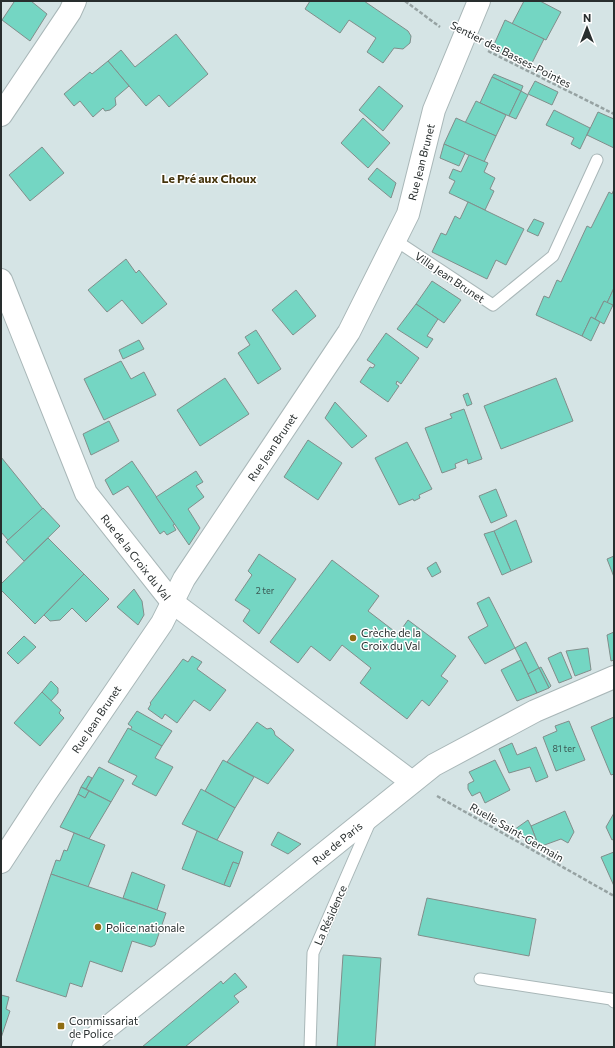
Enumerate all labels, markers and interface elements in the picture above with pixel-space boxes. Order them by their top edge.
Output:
north arrow [567,8,607,48]
text: N [583,11,591,24]
street label: Sentier des Basses-Pointes [449,18,573,90]
street label: Rue Jean Brunet [405,122,438,202]
district label: Le Pré aux Choux [161,171,257,185]
street label: Villa Jean Brunet [412,249,488,306]
street label: Rue Jean Brunet [245,410,300,484]
street label: Rue de la Croix du Val [98,511,174,603]
house number: 2 ter [256,585,275,596]
place label: Crèche de la Croix du Val [361,626,421,652]
marker: Crèche de la Croix du Val [348,633,358,643]
street label: Rue Jean Brunet [69,682,124,756]
house number: 81 ter [552,743,576,754]
street label: Ruelle Saint-Germain [468,800,566,864]
street label: Rue de Paris [309,819,365,867]
street label: La Résidence [311,883,349,947]
place label: Police nationale [106,921,185,934]
marker: Police nationale [93,922,103,932]
place label: Commissariat de Police [69,1014,139,1040]
marker: Commissariat de Police [56,1021,66,1031]

